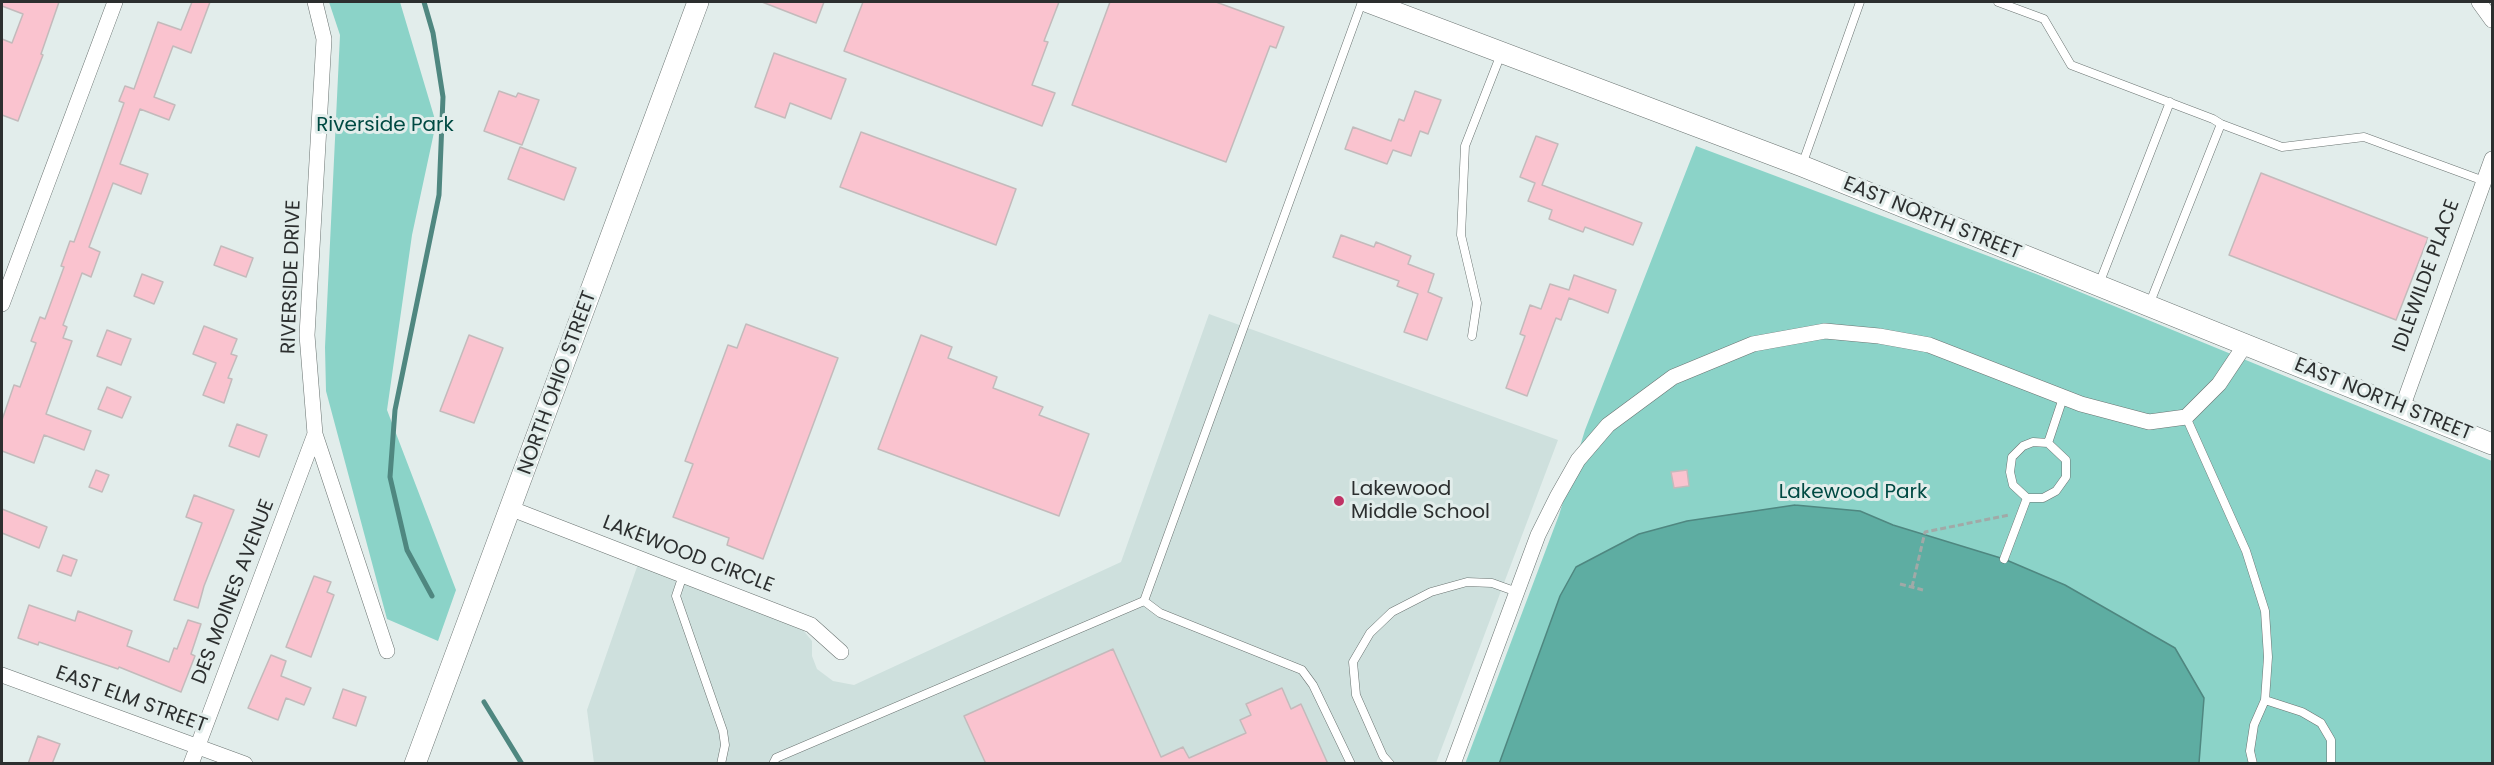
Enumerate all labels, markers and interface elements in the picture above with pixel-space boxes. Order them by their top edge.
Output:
park label: Riverside Park [316,114,454,138]
street label: EAST NORTH STREET [1840,172,2024,266]
street label: IDLEWILDE PLACE [2388,197,2466,355]
street label: RIVERSIDE DRIVE [277,199,307,355]
street label: NORTH OHIO STREET [514,288,602,478]
street label: EAST NORTH STREET [2291,353,2475,447]
place label: Lakewood Middle School [1351,478,1490,525]
park label: Lakewood Park [1779,481,1927,505]
marker: Lakewood Middle School [1332,494,1346,508]
street label: DES MOINES AVENUE [188,496,280,688]
street label: LAKEWOOD CIRCLE [599,511,777,599]
street label: EAST ELM STREET [52,662,210,738]

